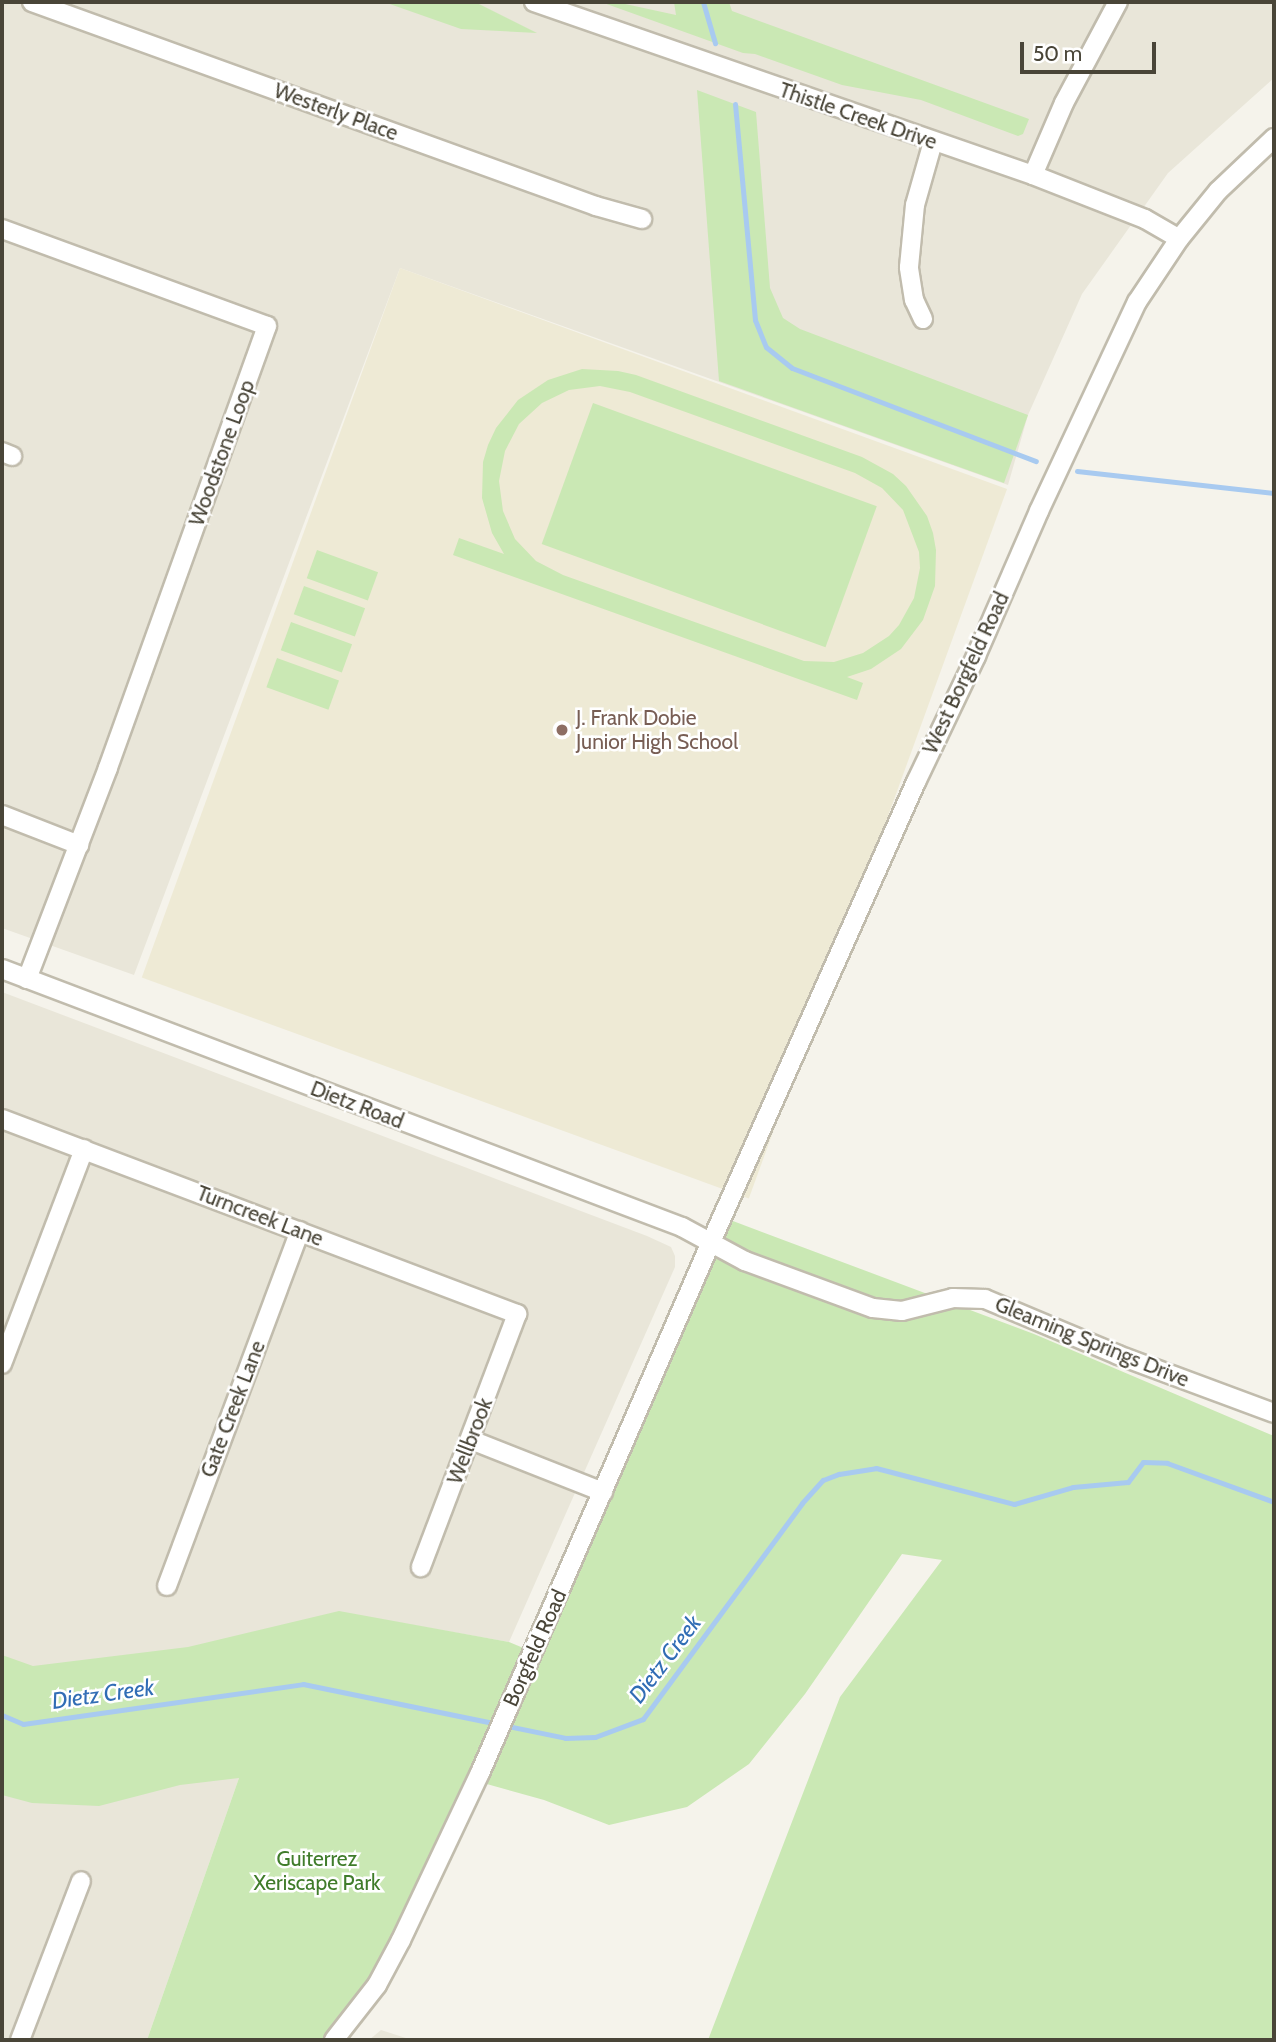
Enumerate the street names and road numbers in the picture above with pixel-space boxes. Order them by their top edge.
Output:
street label: Thistle Creek Drive [776,77,940,155]
street label: Westerly Place [271,78,401,146]
street label: Woodstone Loop [184,377,260,529]
street label: West Borgfeld Road [917,588,1015,758]
street label: Dietz Road [307,1076,407,1134]
street label: Turncreek Lane [193,1180,327,1252]
street label: Gleaming Springs Drive [991,1292,1193,1392]
street label: Gate Creek Lane [195,1337,271,1481]
street label: Wellbrook [442,1394,498,1488]
street label: Borgfeld Road [498,1586,572,1710]

